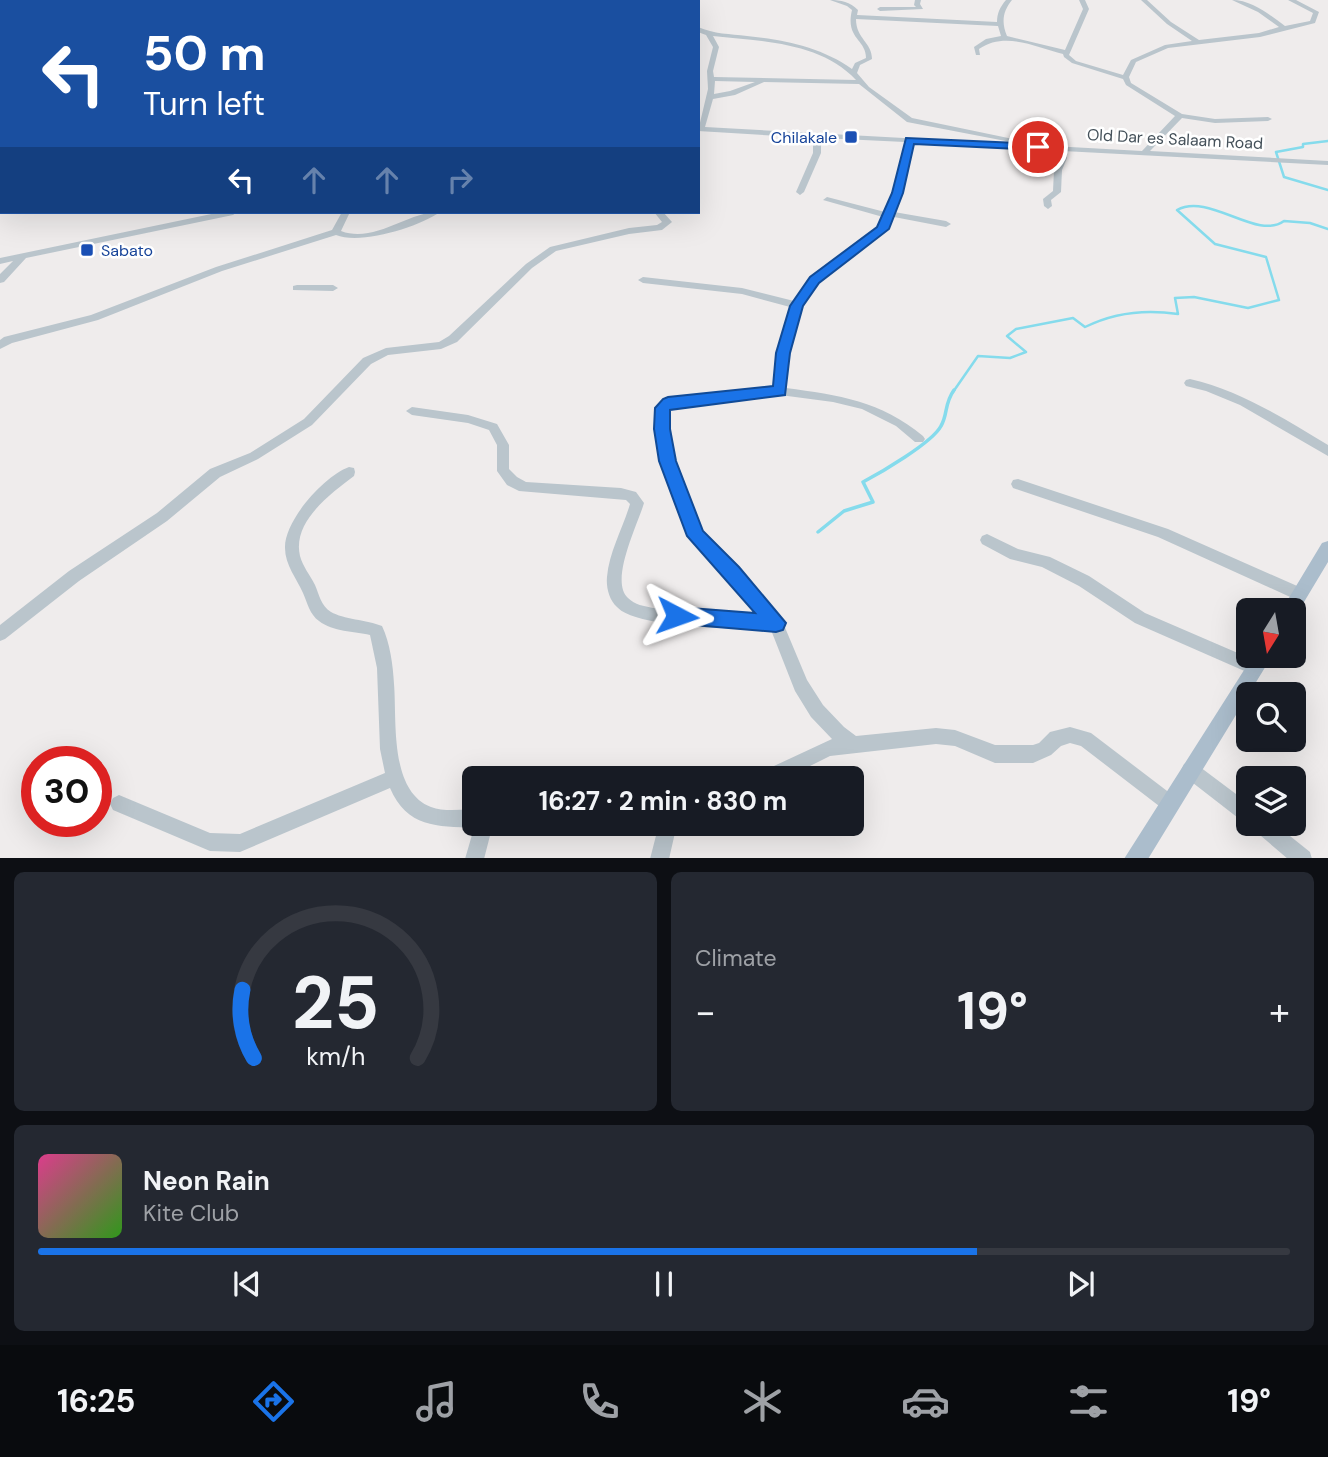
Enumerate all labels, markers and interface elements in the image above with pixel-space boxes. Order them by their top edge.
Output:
text: 50 m [143,21,266,85]
icon: left [28,28,119,119]
text: Turn left [143,83,265,125]
pin [1008,117,1068,177]
street label: Old Dar es Salaam Road [1086,124,1264,154]
place label: Chilakale [771,127,837,148]
icon: arrive [1019,128,1057,166]
marker: Chilakale [843,129,859,145]
icon: left [222,161,260,199]
icon: ahead [295,161,333,199]
icon: ahead [368,161,406,199]
icon: right [441,161,479,199]
place label: Sabato [101,240,153,261]
marker: Sabato [79,242,95,258]
position arrow [640,579,714,653]
north arrow [1236,598,1306,668]
map controls [1236,598,1306,836]
button: search [1236,682,1306,752]
speed limit sign: 30 [21,746,112,837]
button: layers [1236,766,1306,836]
text: 16:27 · 2 min · 830 m [539,784,787,818]
text: Climate [695,943,777,973]
text: 25 [292,956,379,1051]
text: 19° [957,977,1028,1045]
text: − [695,987,716,1037]
text: + [1269,987,1290,1037]
text: km/h [306,1039,365,1072]
text: Neon Rain [143,1164,270,1198]
text: Kite Club [143,1198,239,1228]
icon: previous [228,1265,266,1303]
icon: pause [645,1265,683,1303]
icon: next [1062,1265,1100,1303]
icon: directions [249,1377,298,1426]
icon: music [412,1377,461,1426]
icon: phone [575,1377,624,1426]
icon: climate [738,1377,787,1426]
icon: car [901,1377,950,1426]
icon: filters [1064,1377,1113,1426]
text: 16:25 [57,1380,135,1422]
text: 19° [1227,1380,1271,1422]

